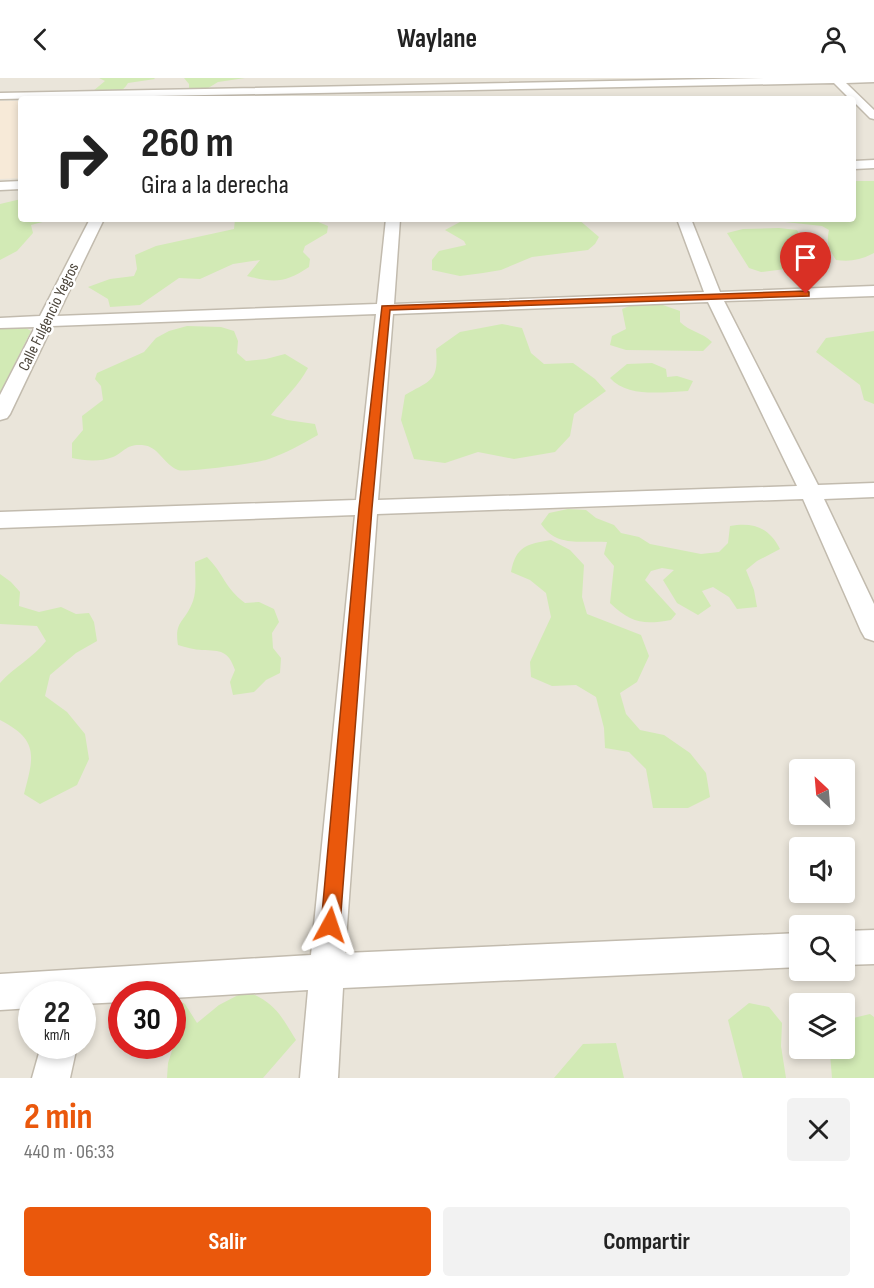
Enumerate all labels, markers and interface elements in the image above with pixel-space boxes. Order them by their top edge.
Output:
icon: back [24,23,57,56]
text: Waylane [397,23,477,55]
icon: person [817,23,850,56]
text: 260 m [141,118,234,169]
icon: right [42,120,120,198]
text: Gira a la derecha [141,169,289,201]
pin [780,232,831,294]
icon: arrive [789,241,822,274]
street label: Calle Fulgencio Yegros [15,260,83,374]
north arrow [789,759,855,825]
map controls [789,759,855,1059]
button: sound [789,837,855,903]
position arrow [298,893,362,957]
button: search [789,915,855,981]
speed limit sign: 30 [108,981,186,1059]
button: layers [789,993,855,1059]
text: 22 [44,995,70,1031]
text: km/h [44,1026,70,1045]
text: 2 min [24,1096,93,1139]
button: close [787,1098,850,1161]
text: 440 m · 06:33 [24,1140,114,1164]
button: Salir [24,1207,431,1276]
button: Compartir [443,1207,850,1276]

